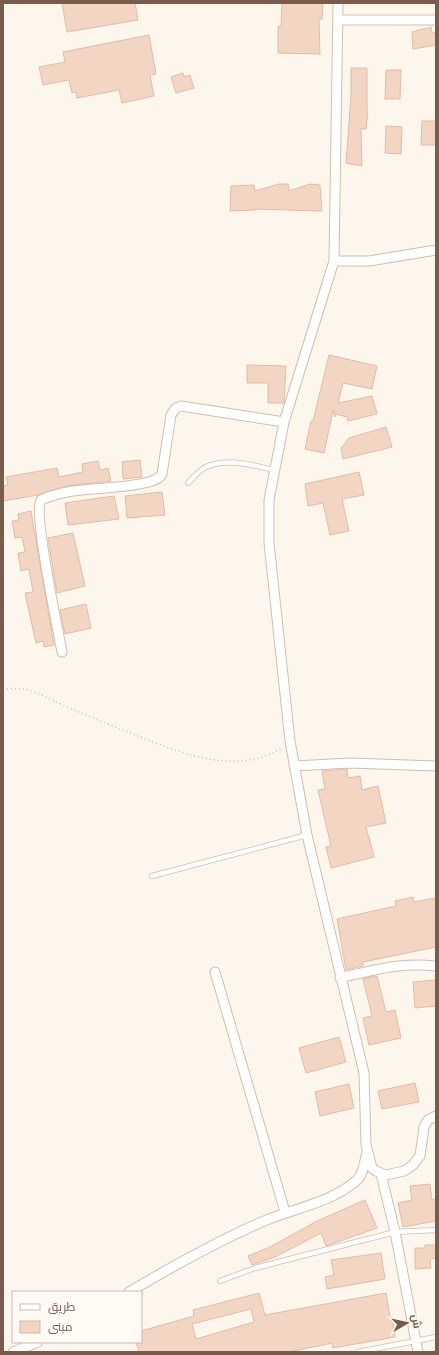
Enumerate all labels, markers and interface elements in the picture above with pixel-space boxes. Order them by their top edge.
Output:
legend [12,1291,142,1343]
text: طريق [48,1298,76,1315]
north arrow [387,1303,427,1343]
text: ش [408,1313,426,1330]
text: مبنى [48,1318,73,1335]

